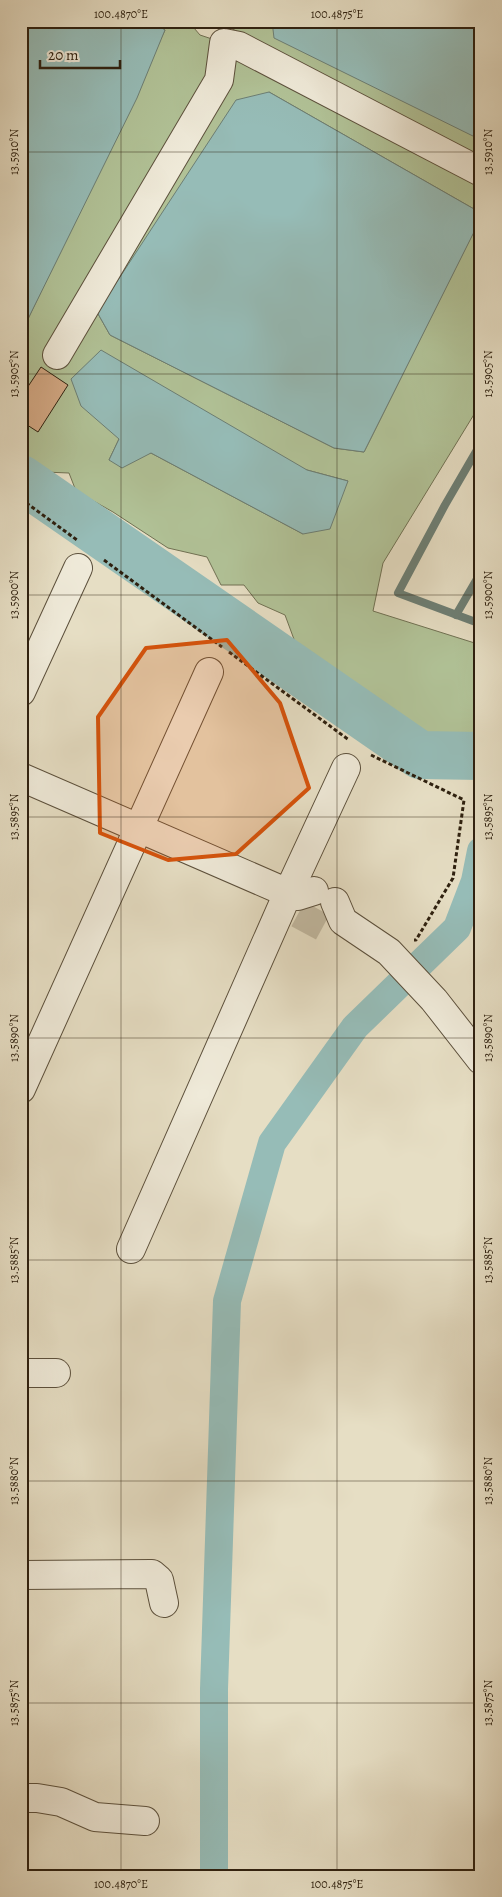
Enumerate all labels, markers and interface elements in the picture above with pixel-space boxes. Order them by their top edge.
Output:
text: 100.4870°E [94,6,148,22]
text: 100.4875°E [311,6,363,22]
scale bar [40,38,120,70]
text: 20 m [48,45,79,65]
text: 13.5910°N [6,129,22,175]
text: 13.5910°N [480,129,496,175]
text: 13.5905°N [6,350,22,398]
text: 13.5905°N [480,350,496,398]
text: 13.5900°N [6,570,22,619]
text: 13.5900°N [480,570,496,619]
text: 13.5895°N [6,793,22,840]
text: 13.5895°N [480,793,496,840]
text: 13.5890°N [6,1014,22,1062]
text: 13.5890°N [480,1014,496,1062]
text: 13.5885°N [6,1236,22,1283]
text: 13.5885°N [480,1236,496,1283]
text: 13.5880°N [6,1457,22,1505]
text: 13.5880°N [480,1457,496,1505]
text: 13.5875°N [6,1680,22,1726]
text: 13.5875°N [480,1680,496,1726]
text: 100.4870°E [94,1876,148,1892]
text: 100.4875°E [311,1876,363,1892]

